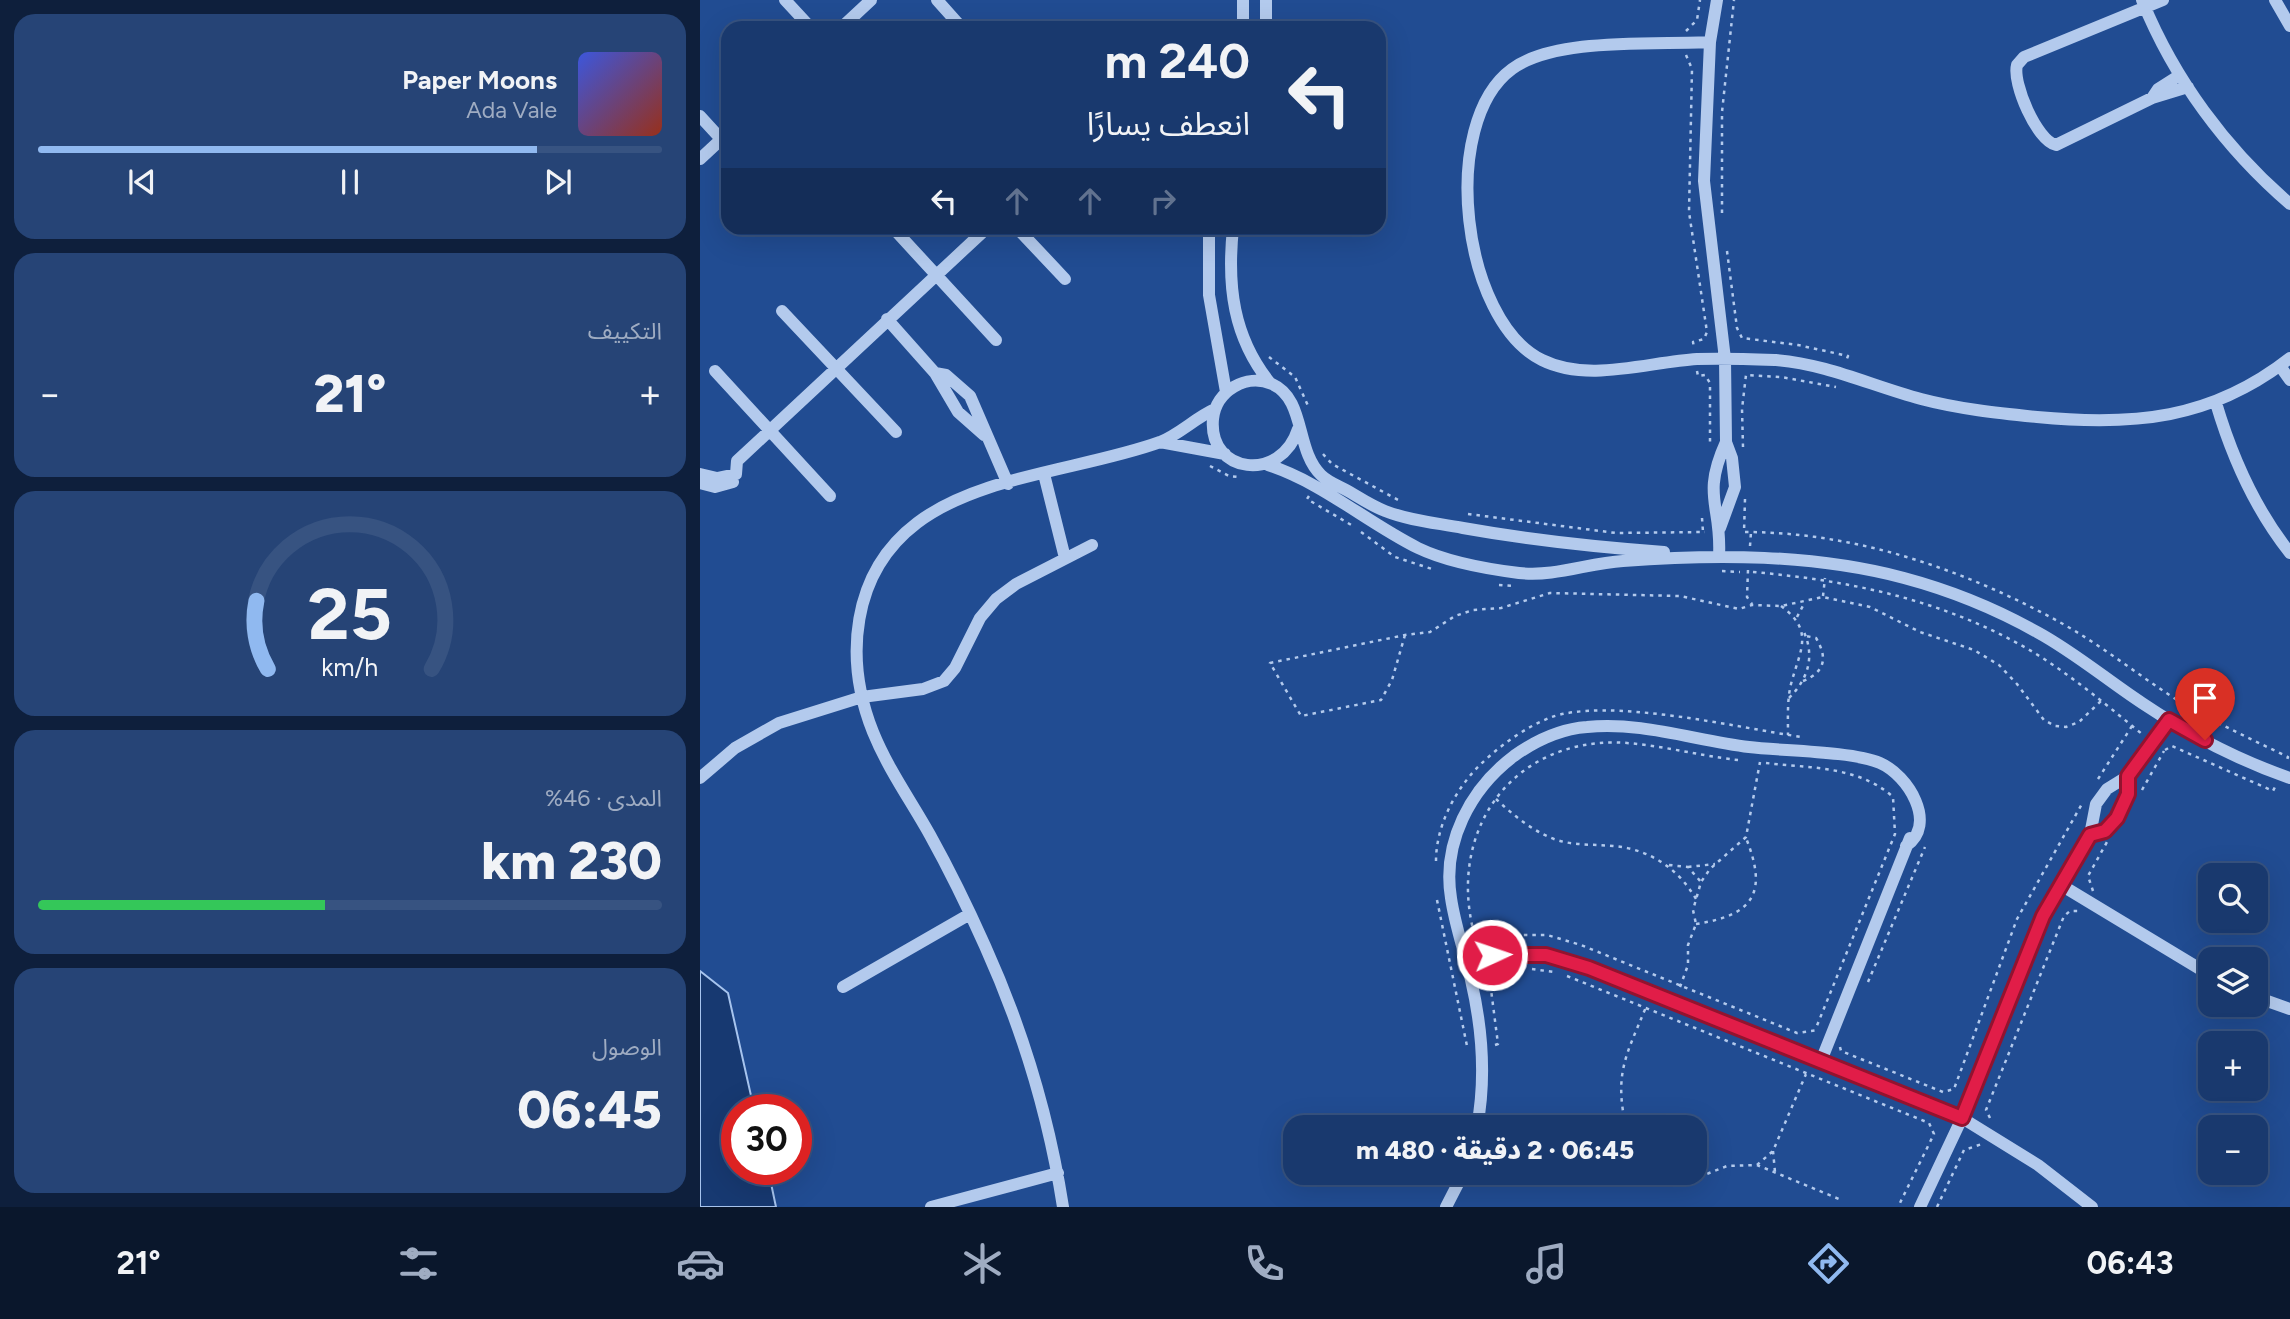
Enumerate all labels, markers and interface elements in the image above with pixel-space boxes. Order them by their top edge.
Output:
text: 240 m [1104,31,1250,90]
icon: left [1274,49,1365,140]
text: Paper Moons [402,64,557,96]
text: Ada Vale [466,96,557,124]
text: انعطف يسارًا [1087,105,1250,143]
icon: previous [123,163,161,201]
icon: pause [331,163,369,201]
icon: next [539,163,577,201]
icon: left [925,182,963,220]
icon: ahead [998,182,1036,220]
icon: ahead [1071,182,1109,220]
icon: right [1144,182,1182,220]
text: التكييف [588,317,662,345]
text: 21° [314,363,386,425]
text: − [38,371,62,417]
text: + [638,371,662,417]
text: 25 [308,571,392,658]
text: km/h [321,652,379,682]
pin [2175,668,2235,740]
icon: arrive [2186,679,2224,717]
text: المدى · 46% [545,784,662,812]
text: 230 km [481,830,662,892]
map controls [2198,863,2268,1185]
button: search [2198,863,2268,933]
position arrow [1455,918,1529,992]
button: layers [2198,947,2268,1017]
button: + [2198,1031,2268,1101]
text: الوصول [592,1033,662,1061]
text: 06:45 [517,1079,662,1141]
speed limit sign: 30 [721,1094,812,1185]
button: − [2198,1115,2268,1185]
text: 06:45 · 2 دقيقة · 480 m [1356,1134,1634,1166]
icon: filters [394,1239,443,1288]
icon: car [676,1239,725,1288]
icon: climate [958,1239,1007,1288]
icon: phone [1240,1239,1289,1288]
icon: music [1522,1239,1571,1288]
icon: directions [1804,1239,1853,1288]
text: 21° [117,1244,161,1282]
text: 06:43 [2086,1244,2173,1282]

